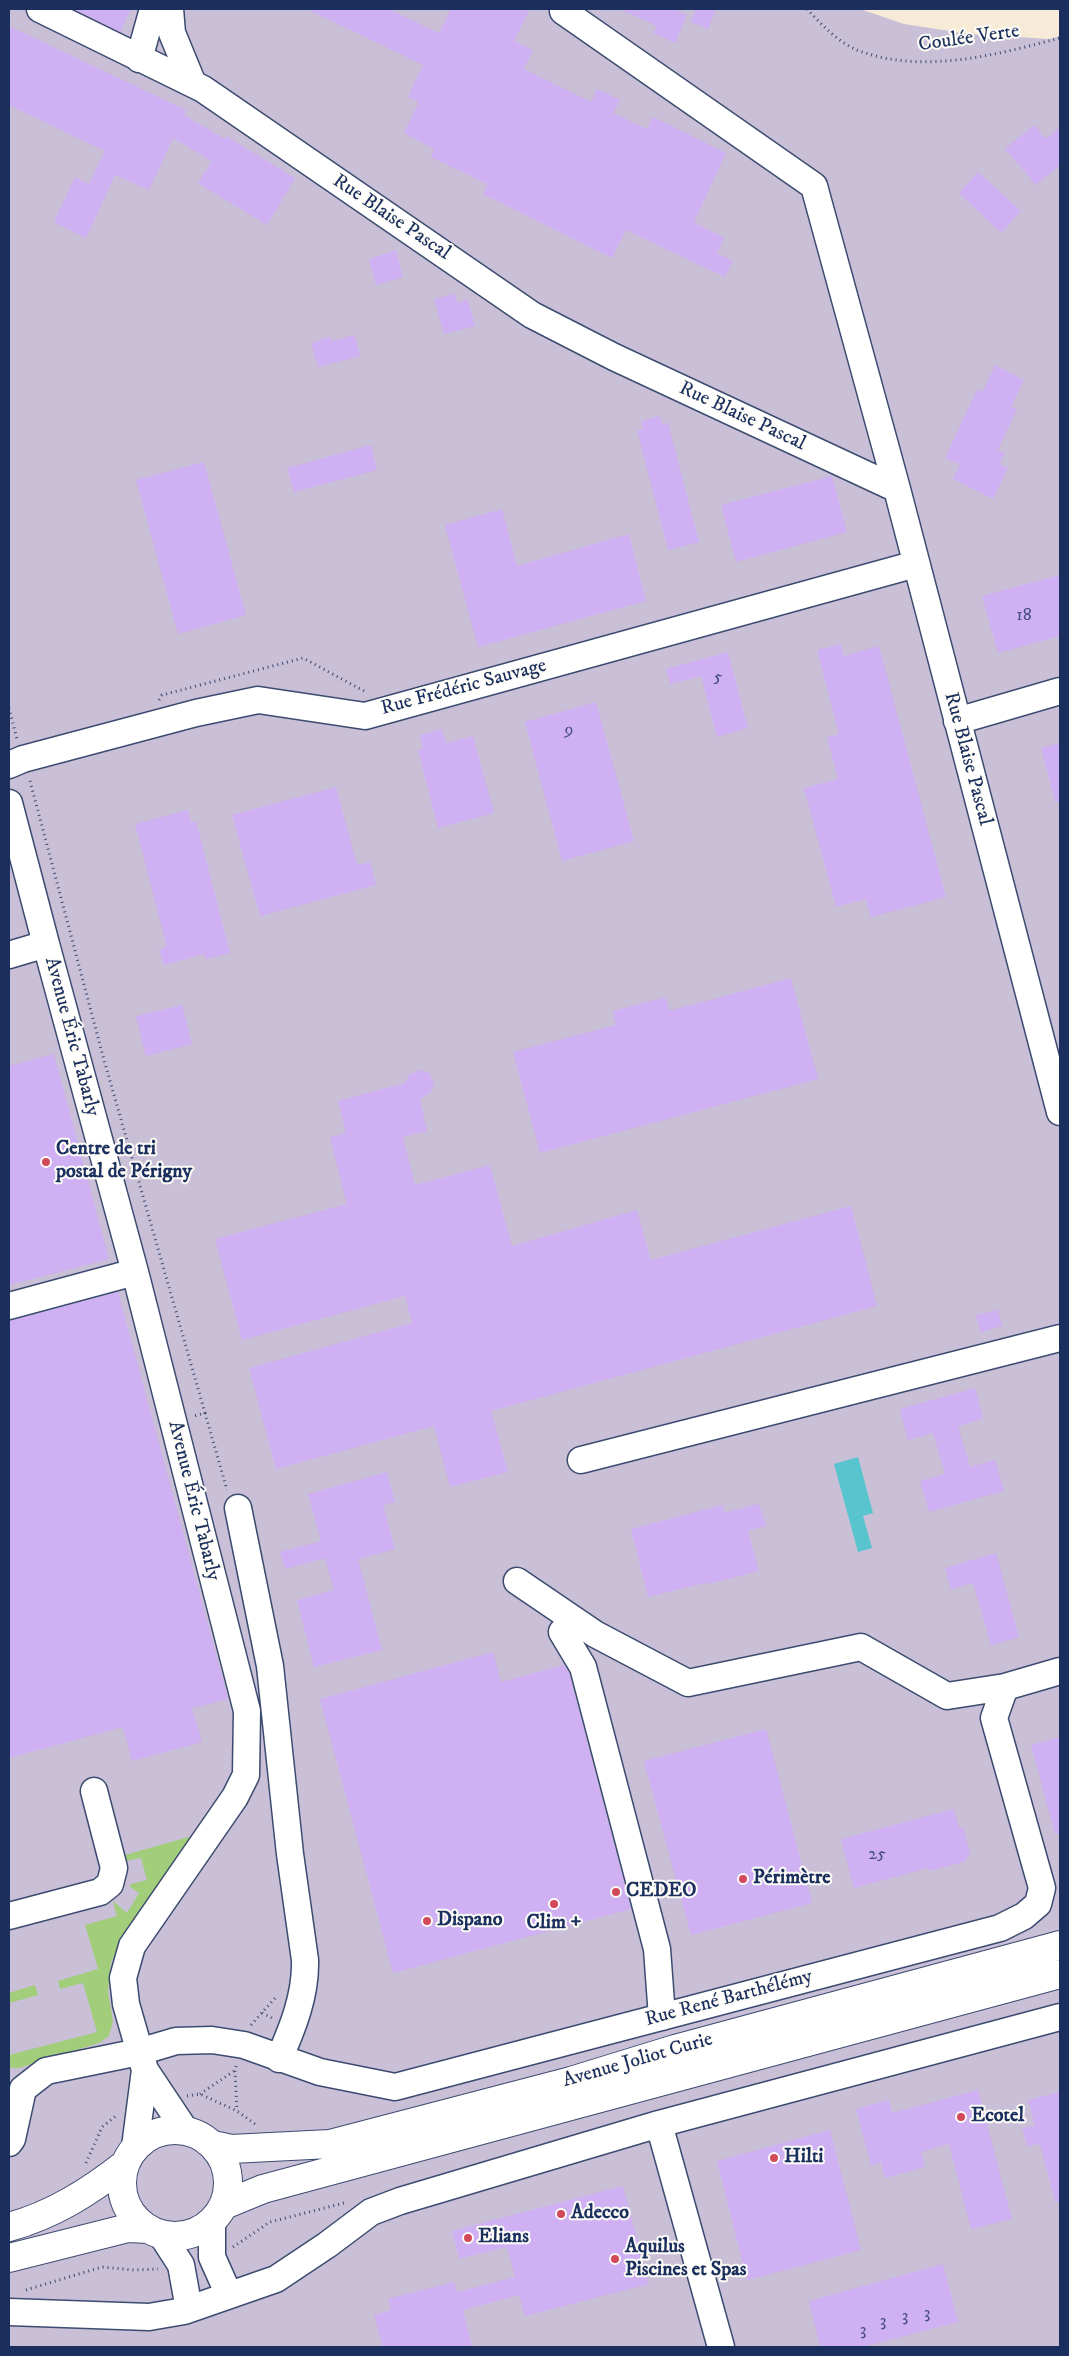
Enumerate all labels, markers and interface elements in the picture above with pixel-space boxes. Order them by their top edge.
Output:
street label: Coulée Verte [917,20,1021,58]
street label: Rue Blaise Pascal [328,170,454,266]
street label: Rue Blaise Pascal [675,377,809,457]
house number: 18 [1016,605,1032,627]
street label: Rue Frédéric Sauvage [379,654,549,722]
house number: 5 [714,667,722,689]
street label: Rue Blaise Pascal [938,690,996,828]
house number: 9 [565,720,573,742]
street label: Avenue Éric Tabarly [38,955,104,1119]
place label: Centre de tri postal de Périgny [56,1138,192,1185]
marker: Centre de tri postal de Périgny [40,1156,52,1168]
street label: Avenue Éric Tabarly [162,1419,224,1583]
house number: 25 [868,1844,886,1866]
place label: Périmètre [753,1867,831,1891]
marker: Périmètre [737,1873,749,1885]
place label: CEDEO [626,1880,696,1904]
marker: CEDEO [610,1886,622,1898]
marker: Clim + [548,1898,560,1910]
place label: Dispano [437,1909,502,1933]
place label: Clim + [526,1912,582,1936]
marker: Dispano [421,1915,433,1927]
street label: Rue René Barthélémy [643,1965,815,2033]
street label: Avenue Joliot Curie [560,2028,716,2094]
place label: Ecotel [971,2105,1024,2129]
marker: Ecotel [955,2111,967,2123]
place label: Hilti [784,2146,823,2170]
marker: Hilti [768,2152,780,2164]
place label: Adecco [571,2202,629,2226]
marker: Adecco [555,2208,567,2220]
place label: Elians [478,2226,529,2250]
marker: Elians [462,2232,474,2244]
place label: Aquilus Piscines et Spas [625,2236,747,2283]
marker: Aquilus Piscines et Spas [609,2253,621,2265]
house number: 3 [924,2303,930,2325]
house number: 3 [902,2306,908,2328]
house number: 3 [880,2311,886,2333]
house number: 3 [860,2320,866,2342]

